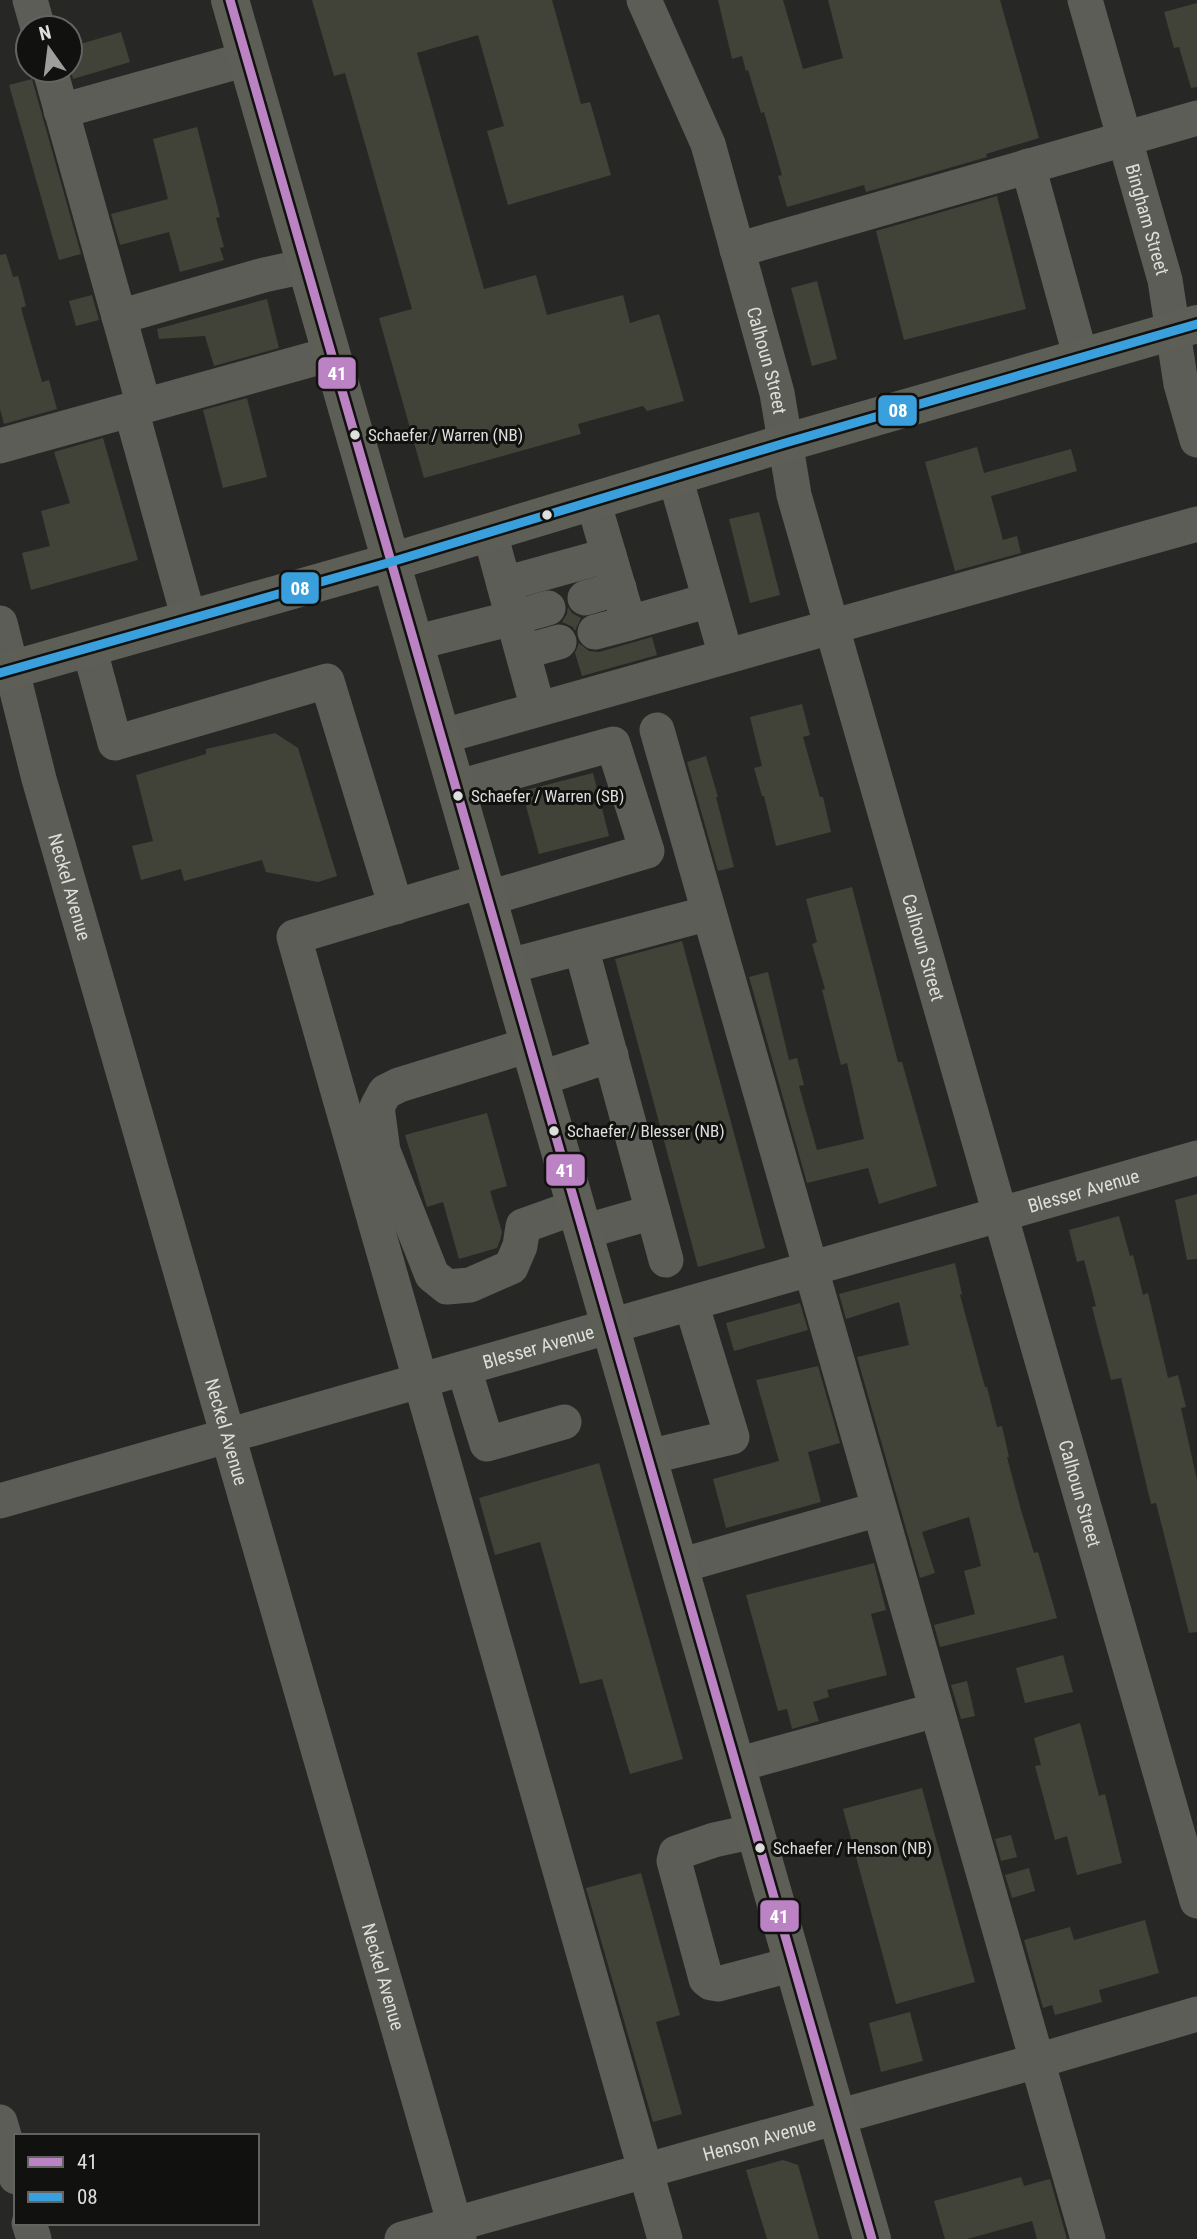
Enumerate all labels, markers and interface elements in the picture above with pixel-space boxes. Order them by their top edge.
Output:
north arrow [14,14,84,84]
text: N [37,20,53,46]
street label: Bingham Street [1121,161,1174,278]
street label: Calhoun Street [742,304,792,416]
line badge: 41 [317,356,357,390]
text: 41 [327,362,347,385]
line badge: 08 [877,394,918,427]
text: 08 [888,399,908,422]
place label: Schaefer / Warren (NB) [368,425,523,445]
marker: Schaefer / Warren (NB) [348,428,362,442]
unlabelled marker [540,508,554,522]
line badge: 08 [280,571,320,605]
text: 08 [290,577,310,600]
place label: Schaefer / Warren (SB) [471,786,624,806]
marker: Schaefer / Warren (SB) [451,789,465,803]
street label: Neckel Avenue [44,831,96,943]
street label: Calhoun Street [897,891,950,1004]
place label: Schaefer / Blesser (NB) [567,1121,725,1141]
marker: Schaefer / Blesser (NB) [547,1124,561,1138]
line badge: 41 [545,1153,586,1187]
text: 41 [555,1159,575,1182]
street label: Blesser Avenue [1025,1164,1142,1217]
street label: Blesser Avenue [480,1320,597,1374]
street label: Neckel Avenue [200,1376,253,1488]
street label: Calhoun Street [1054,1437,1106,1550]
place label: Schaefer / Henson (NB) [773,1838,932,1858]
marker: Schaefer / Henson (NB) [753,1841,767,1855]
line badge: 41 [759,1899,800,1933]
text: 41 [769,1905,789,1928]
street label: Neckel Avenue [357,1920,410,2033]
street label: Henson Avenue [700,2112,818,2166]
legend [14,2134,259,2225]
text: 41 [77,2150,98,2174]
text: 08 [77,2185,98,2209]

